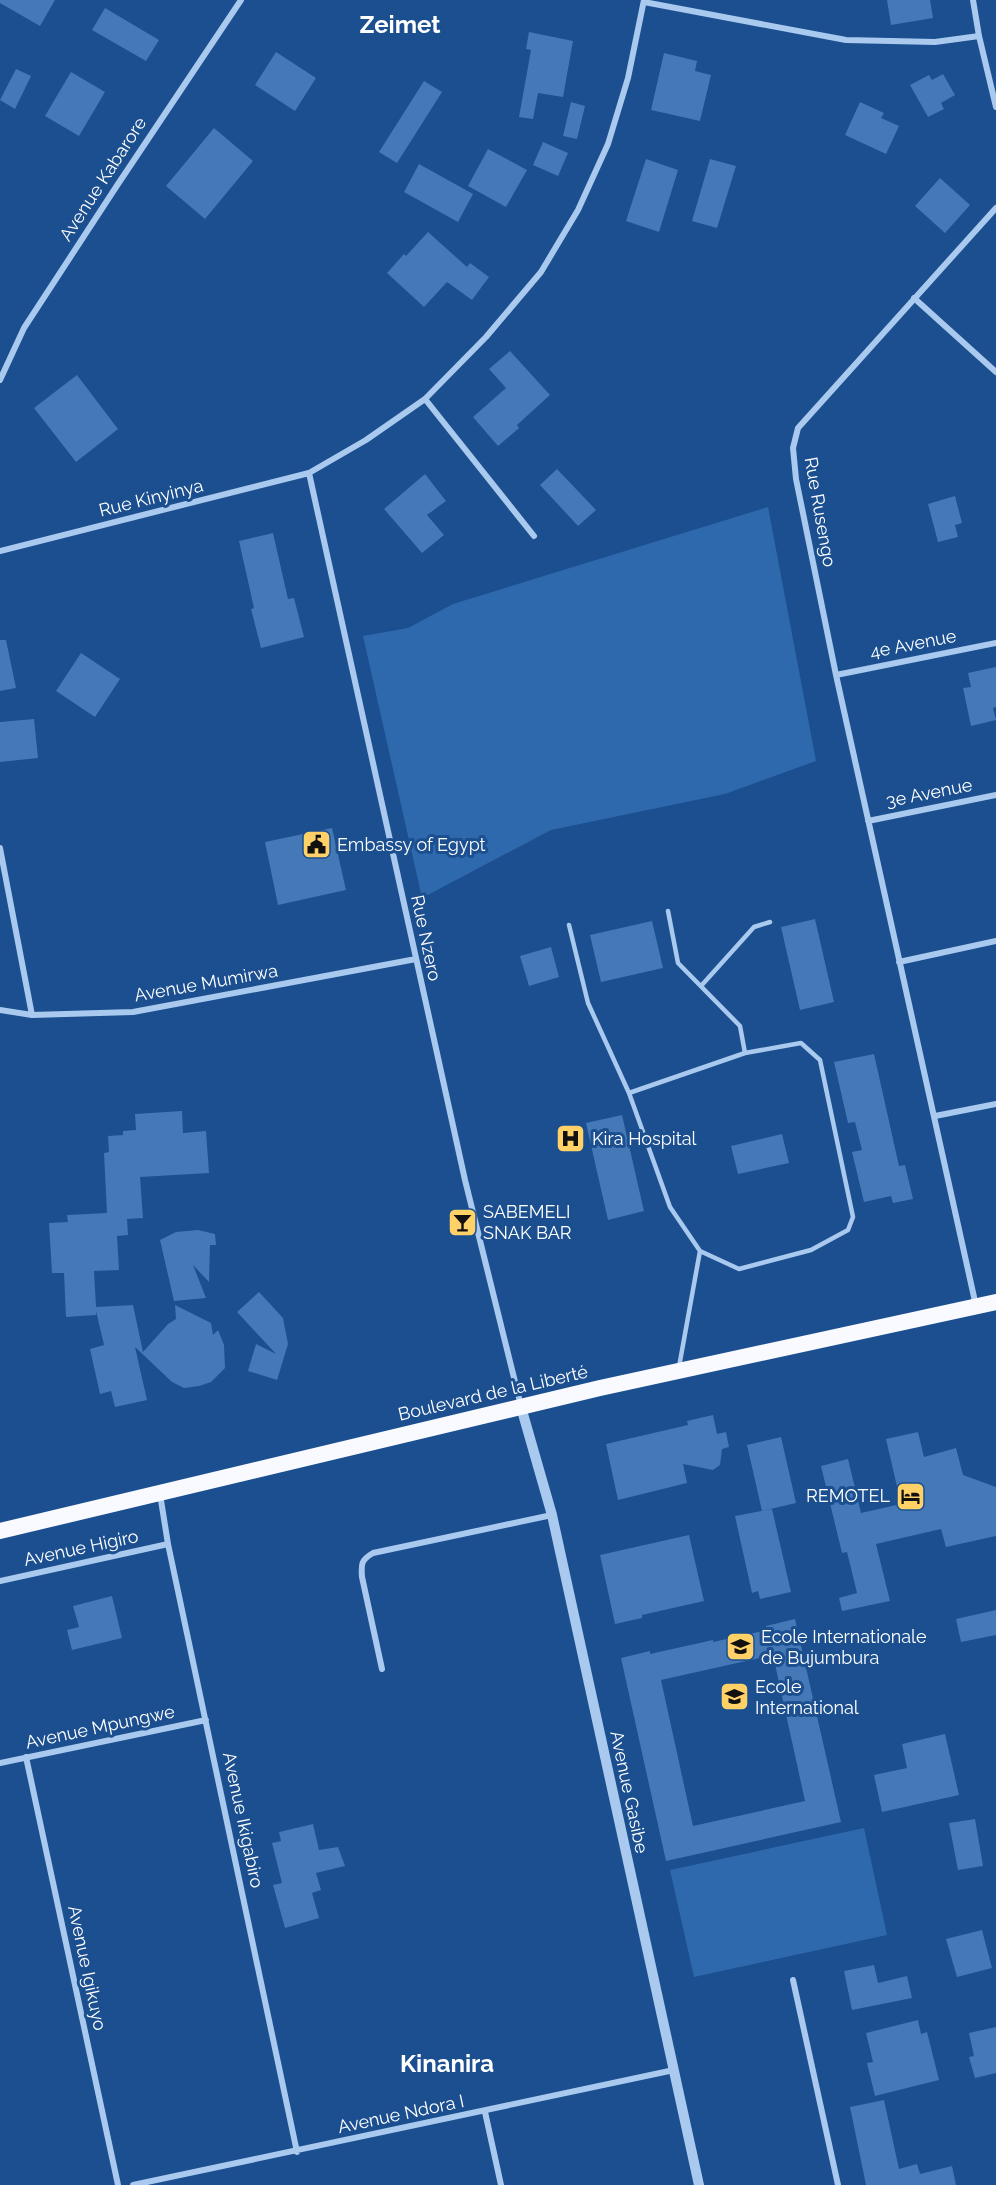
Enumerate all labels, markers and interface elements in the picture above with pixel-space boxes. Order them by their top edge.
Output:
district label: Zeimet [359,10,441,39]
street label: Avenue Kabarore [55,113,151,245]
street label: Rue Rusengo [800,455,841,569]
street label: Rue Kinyinya [97,474,205,521]
street label: 4e Avenue [868,625,958,662]
street label: 3e Avenue [884,774,974,811]
public building icon: Embassy of Egypt [300,829,332,861]
place label: Embassy of Egypt [337,834,486,855]
street label: Rue Nzero [407,893,446,983]
street label: Avenue Mumirwa [133,960,279,1005]
hospital icon: Kira Hospital [555,1123,587,1155]
place label: Kira Hospital [592,1128,697,1149]
place label: SABEMELI SNAK BAR [483,1201,572,1243]
bar icon: SABEMELI SNAK BAR [446,1206,478,1238]
street label: Boulevard de la Liberté [396,1360,590,1425]
hotel icon: REMOTEL [895,1480,927,1512]
place label: REMOTEL [806,1485,890,1506]
street label: Avenue Higiro [22,1525,140,1570]
place label: Ecole Internationale de Bujumbura [761,1626,927,1668]
school or university icon: Ecole Internationale de Bujumbura [724,1631,756,1663]
place label: Ecole International [755,1676,859,1718]
school or university icon: Ecole International [718,1681,750,1713]
street label: Avenue Mpungwe [23,1700,177,1753]
street label: Avenue Gasibe [606,1729,653,1856]
street label: Avenue Ikigabiro [219,1750,268,1890]
street label: Avenue Igikuyo [64,1903,111,2033]
district label: Kinanira [400,2049,494,2078]
street label: Avenue Ndora I [336,2090,466,2137]

